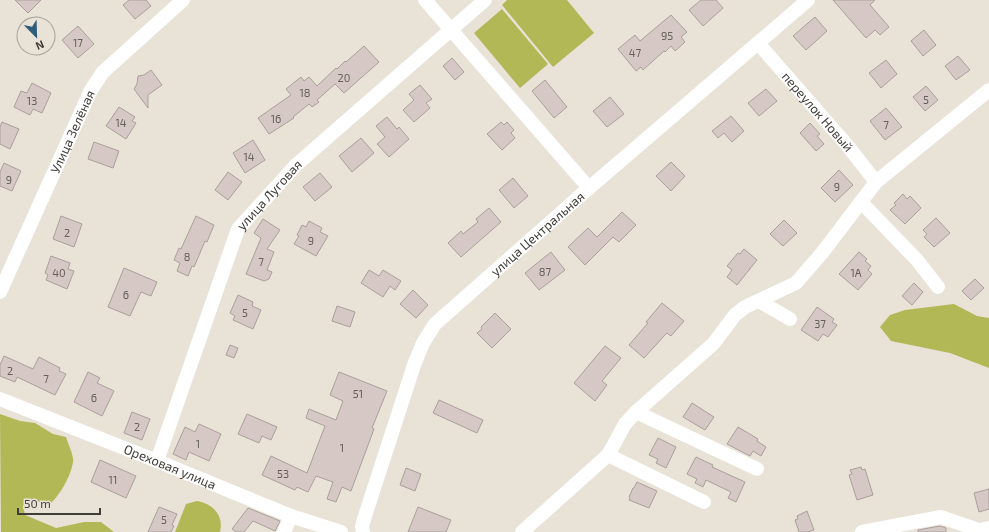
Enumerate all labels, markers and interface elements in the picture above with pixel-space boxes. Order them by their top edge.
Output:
north arrow [16,16,56,56]
house number: 95 [661,29,673,42]
house number: 17 [73,36,83,49]
text: N [34,38,46,53]
house number: 47 [629,46,642,59]
street label: переулок Новый [779,68,857,155]
house number: 20 [338,71,350,84]
house number: 18 [299,86,311,99]
street label: Улица Зелёная [47,87,98,176]
house number: 5 [923,93,929,106]
house number: 13 [27,94,37,107]
house number: 16 [271,112,281,125]
house number: 14 [115,116,127,129]
house number: 7 [883,118,889,131]
house number: 14 [243,150,255,163]
street label: улица Луговая [233,156,305,233]
house number: 9 [6,173,12,186]
house number: 9 [834,180,840,193]
street label: улица Центральная [487,188,588,279]
house number: 2 [64,226,70,239]
house number: 9 [308,234,314,247]
house number: 8 [184,250,190,263]
house number: 7 [258,255,264,268]
house number: 87 [539,265,552,278]
house number: 40 [52,266,66,279]
house number: 1А [850,266,862,279]
house number: 6 [123,288,129,301]
house number: 5 [242,306,248,319]
house number: 37 [814,317,826,330]
house number: 2 [7,364,13,377]
house number: 7 [43,372,49,385]
house number: 51 [353,387,363,400]
house number: 6 [91,391,97,404]
house number: 2 [134,420,140,433]
house number: 1 [196,437,200,450]
street label: Ореховая улица [122,441,219,492]
house number: 1 [340,441,344,454]
house number: 53 [277,467,289,480]
house number: 11 [109,473,117,486]
scale bar [18,490,100,516]
text: 50 m [24,496,51,510]
house number: 5 [161,513,167,526]

